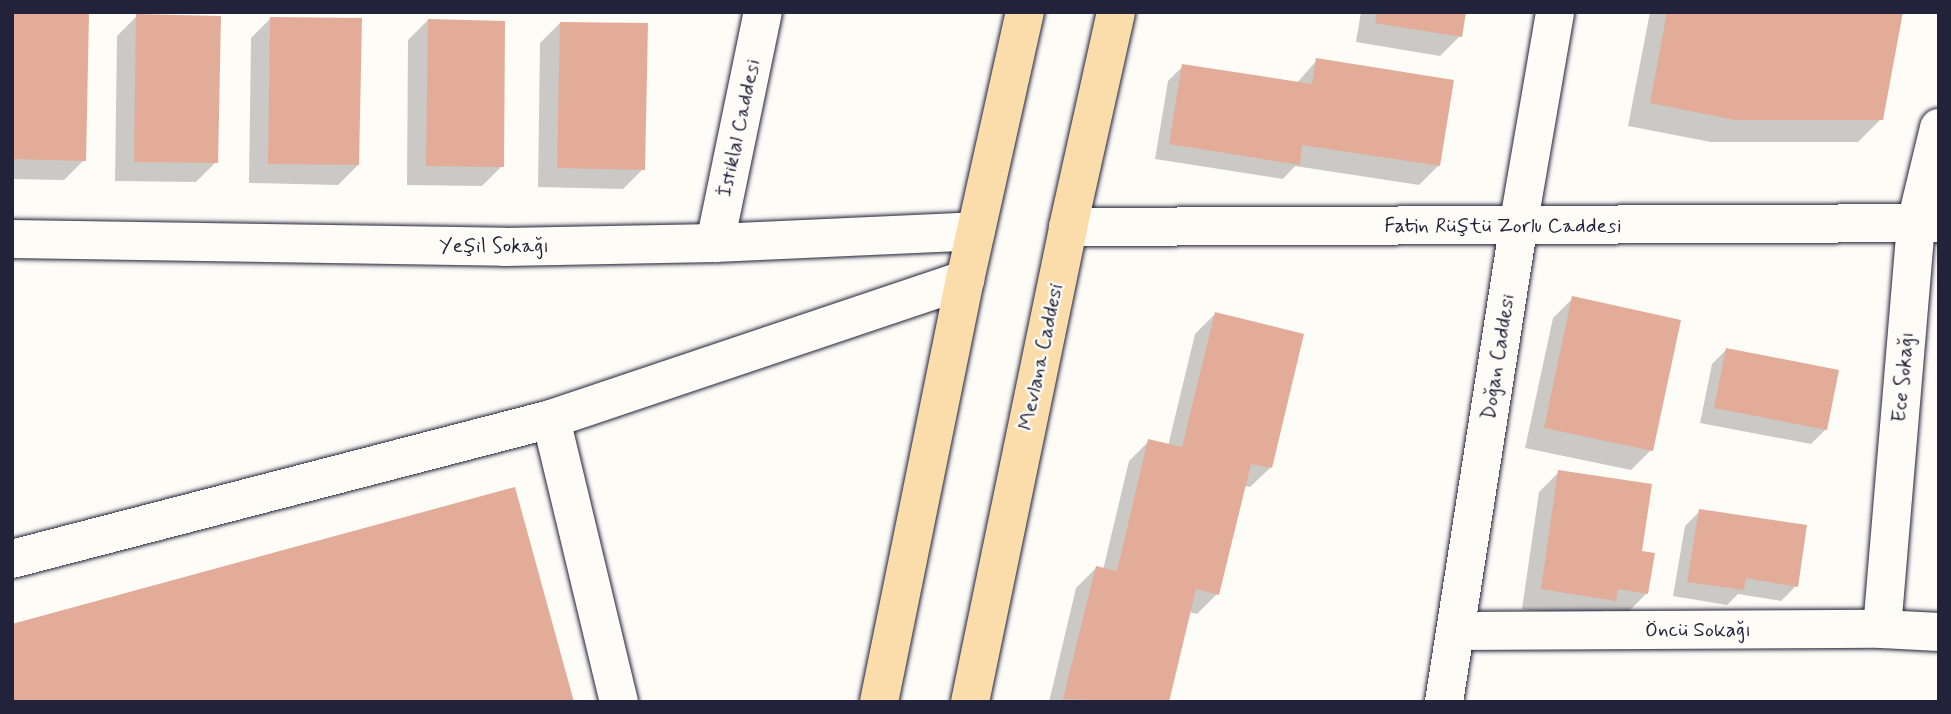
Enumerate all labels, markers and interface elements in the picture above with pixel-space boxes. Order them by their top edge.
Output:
street label: İstiklal Caddesi [712,58,766,198]
street label: Fatin Rüştü Zorlu Caddesi [1386,213,1620,239]
street label: Yeşil Sokağı [439,233,549,259]
street label: Mevlana Caddesi [1013,279,1069,435]
street label: Doğan Caddesi [1475,290,1521,424]
street label: Ece Sokağı [1886,329,1920,425]
street label: Öncü Sokağı [1645,617,1751,643]

